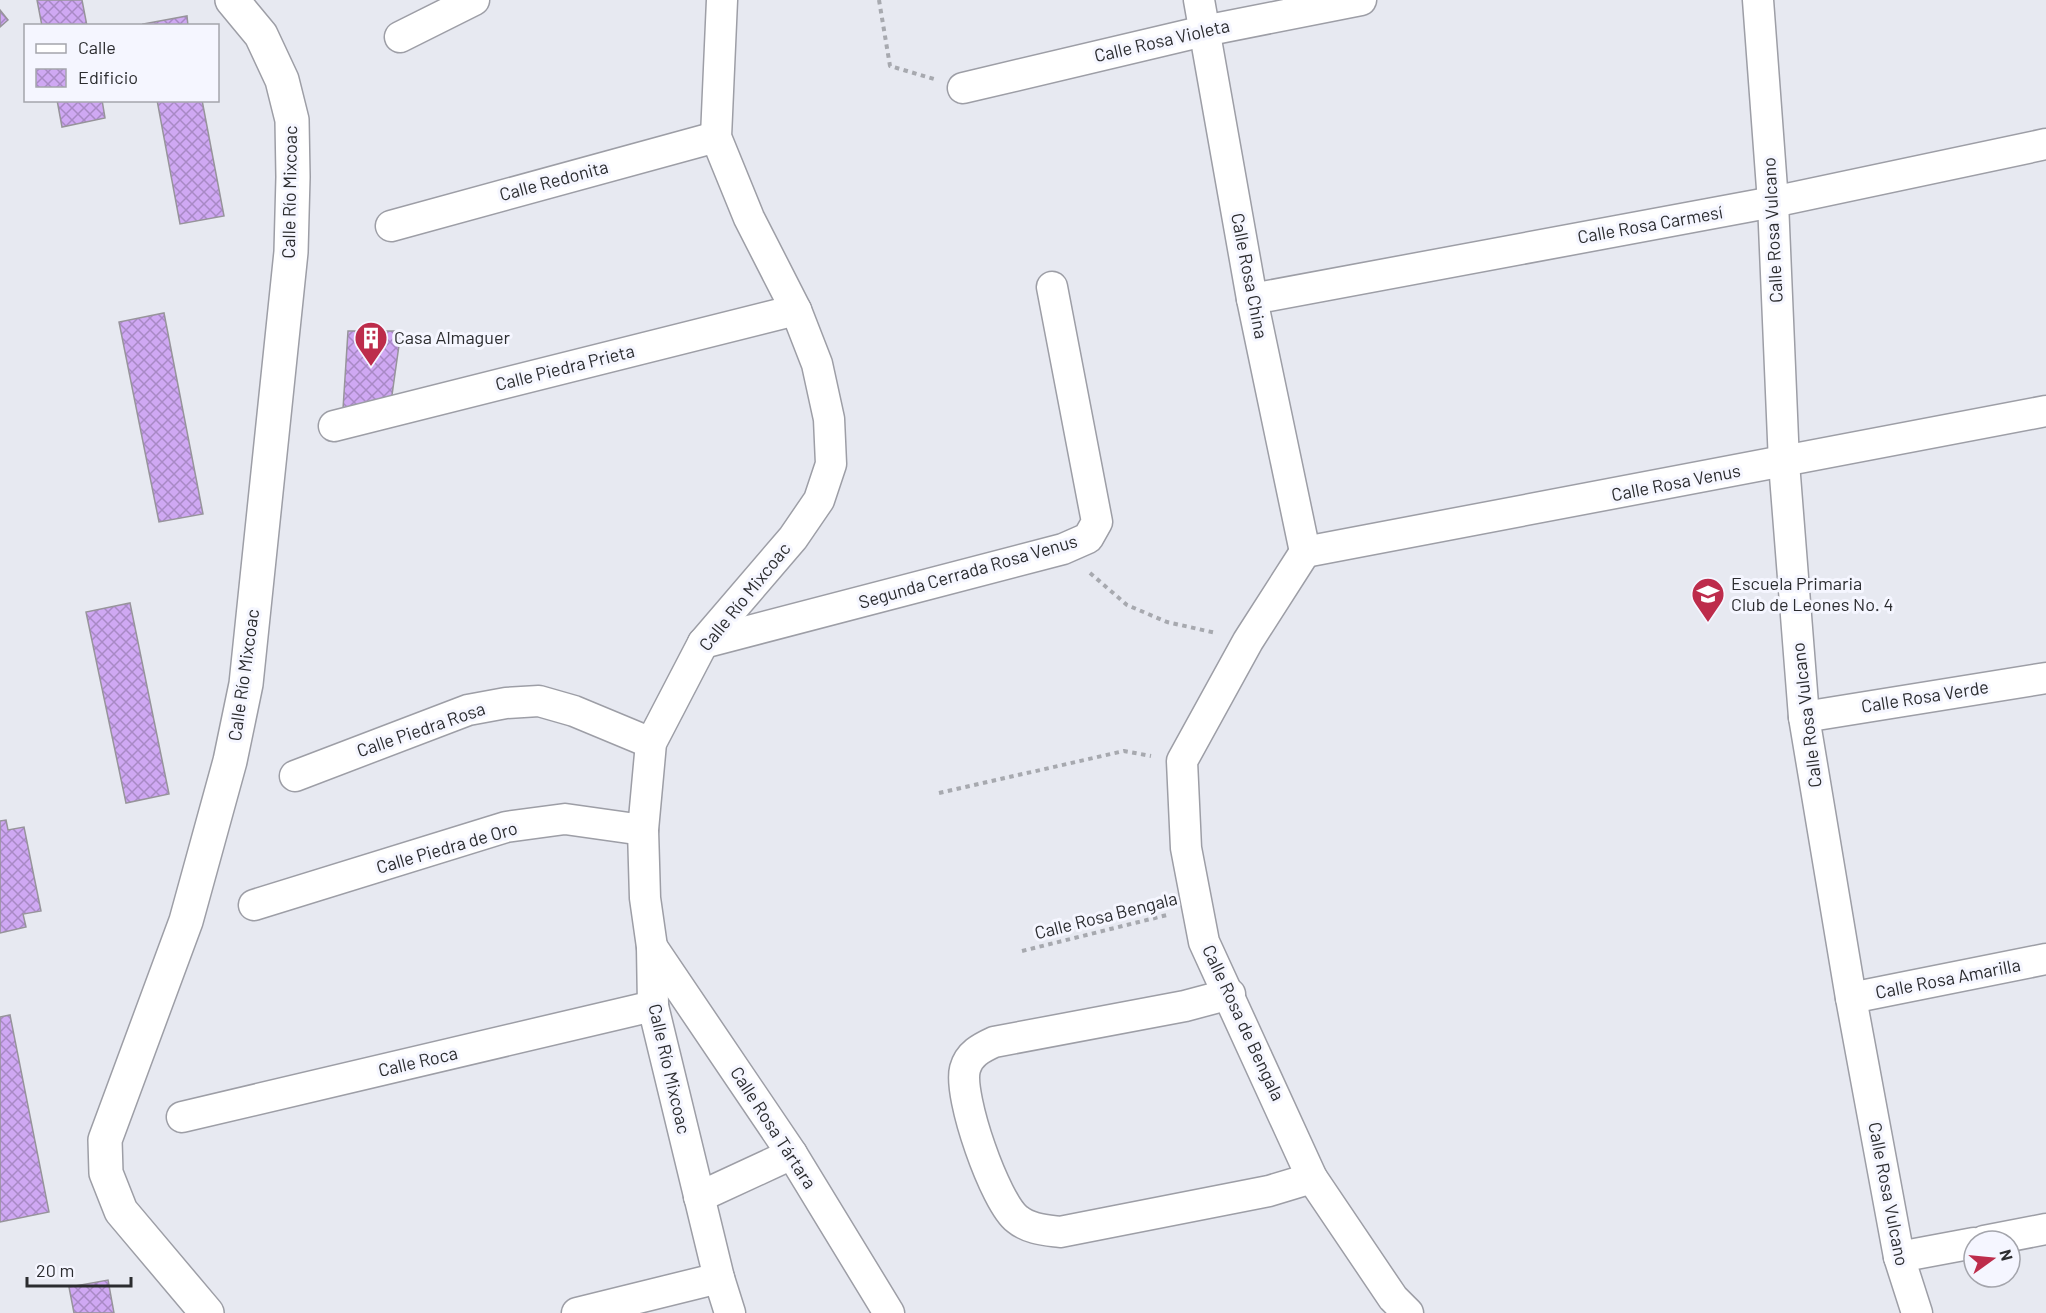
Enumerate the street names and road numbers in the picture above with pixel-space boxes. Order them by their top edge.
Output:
street label: Calle Rosa Violeta [1092,14,1232,66]
street label: Calle Río Mixcoac [277,125,301,259]
street label: Calle Redonita [497,155,611,205]
street label: Calle Rosa Vulcano [1757,157,1787,303]
street label: Calle Rosa Carmesí [1576,200,1724,248]
street label: Calle Rosa China [1227,211,1273,341]
street label: Calle Piedra Prieta [493,339,637,395]
street label: Calle Rosa Venus [1609,459,1742,505]
street label: Segunda Cerrada Rosa Venus [856,529,1080,613]
street label: Calle Río Mixcoac [694,538,795,655]
street label: Calle Río Mixcoac [223,607,263,742]
street label: Calle Rosa Vulcano [1786,641,1826,789]
street label: Calle Rosa Verde [1859,675,1990,717]
street label: Calle Piedra Rosa [354,697,488,761]
street label: Calle Piedra de Oro [374,816,520,878]
street label: Calle Rosa Bengala [1032,887,1179,943]
street label: Calle Rosa de Bengala [1198,941,1290,1104]
street label: Calle Rosa Amarilla [1873,953,2022,1003]
street label: Calle Río Mixcoac [644,1001,696,1136]
street label: Calle Roca [376,1041,460,1081]
street label: Calle Rosa Tártara [726,1062,821,1193]
street label: Calle Rosa Vulcano [1864,1120,1914,1268]

